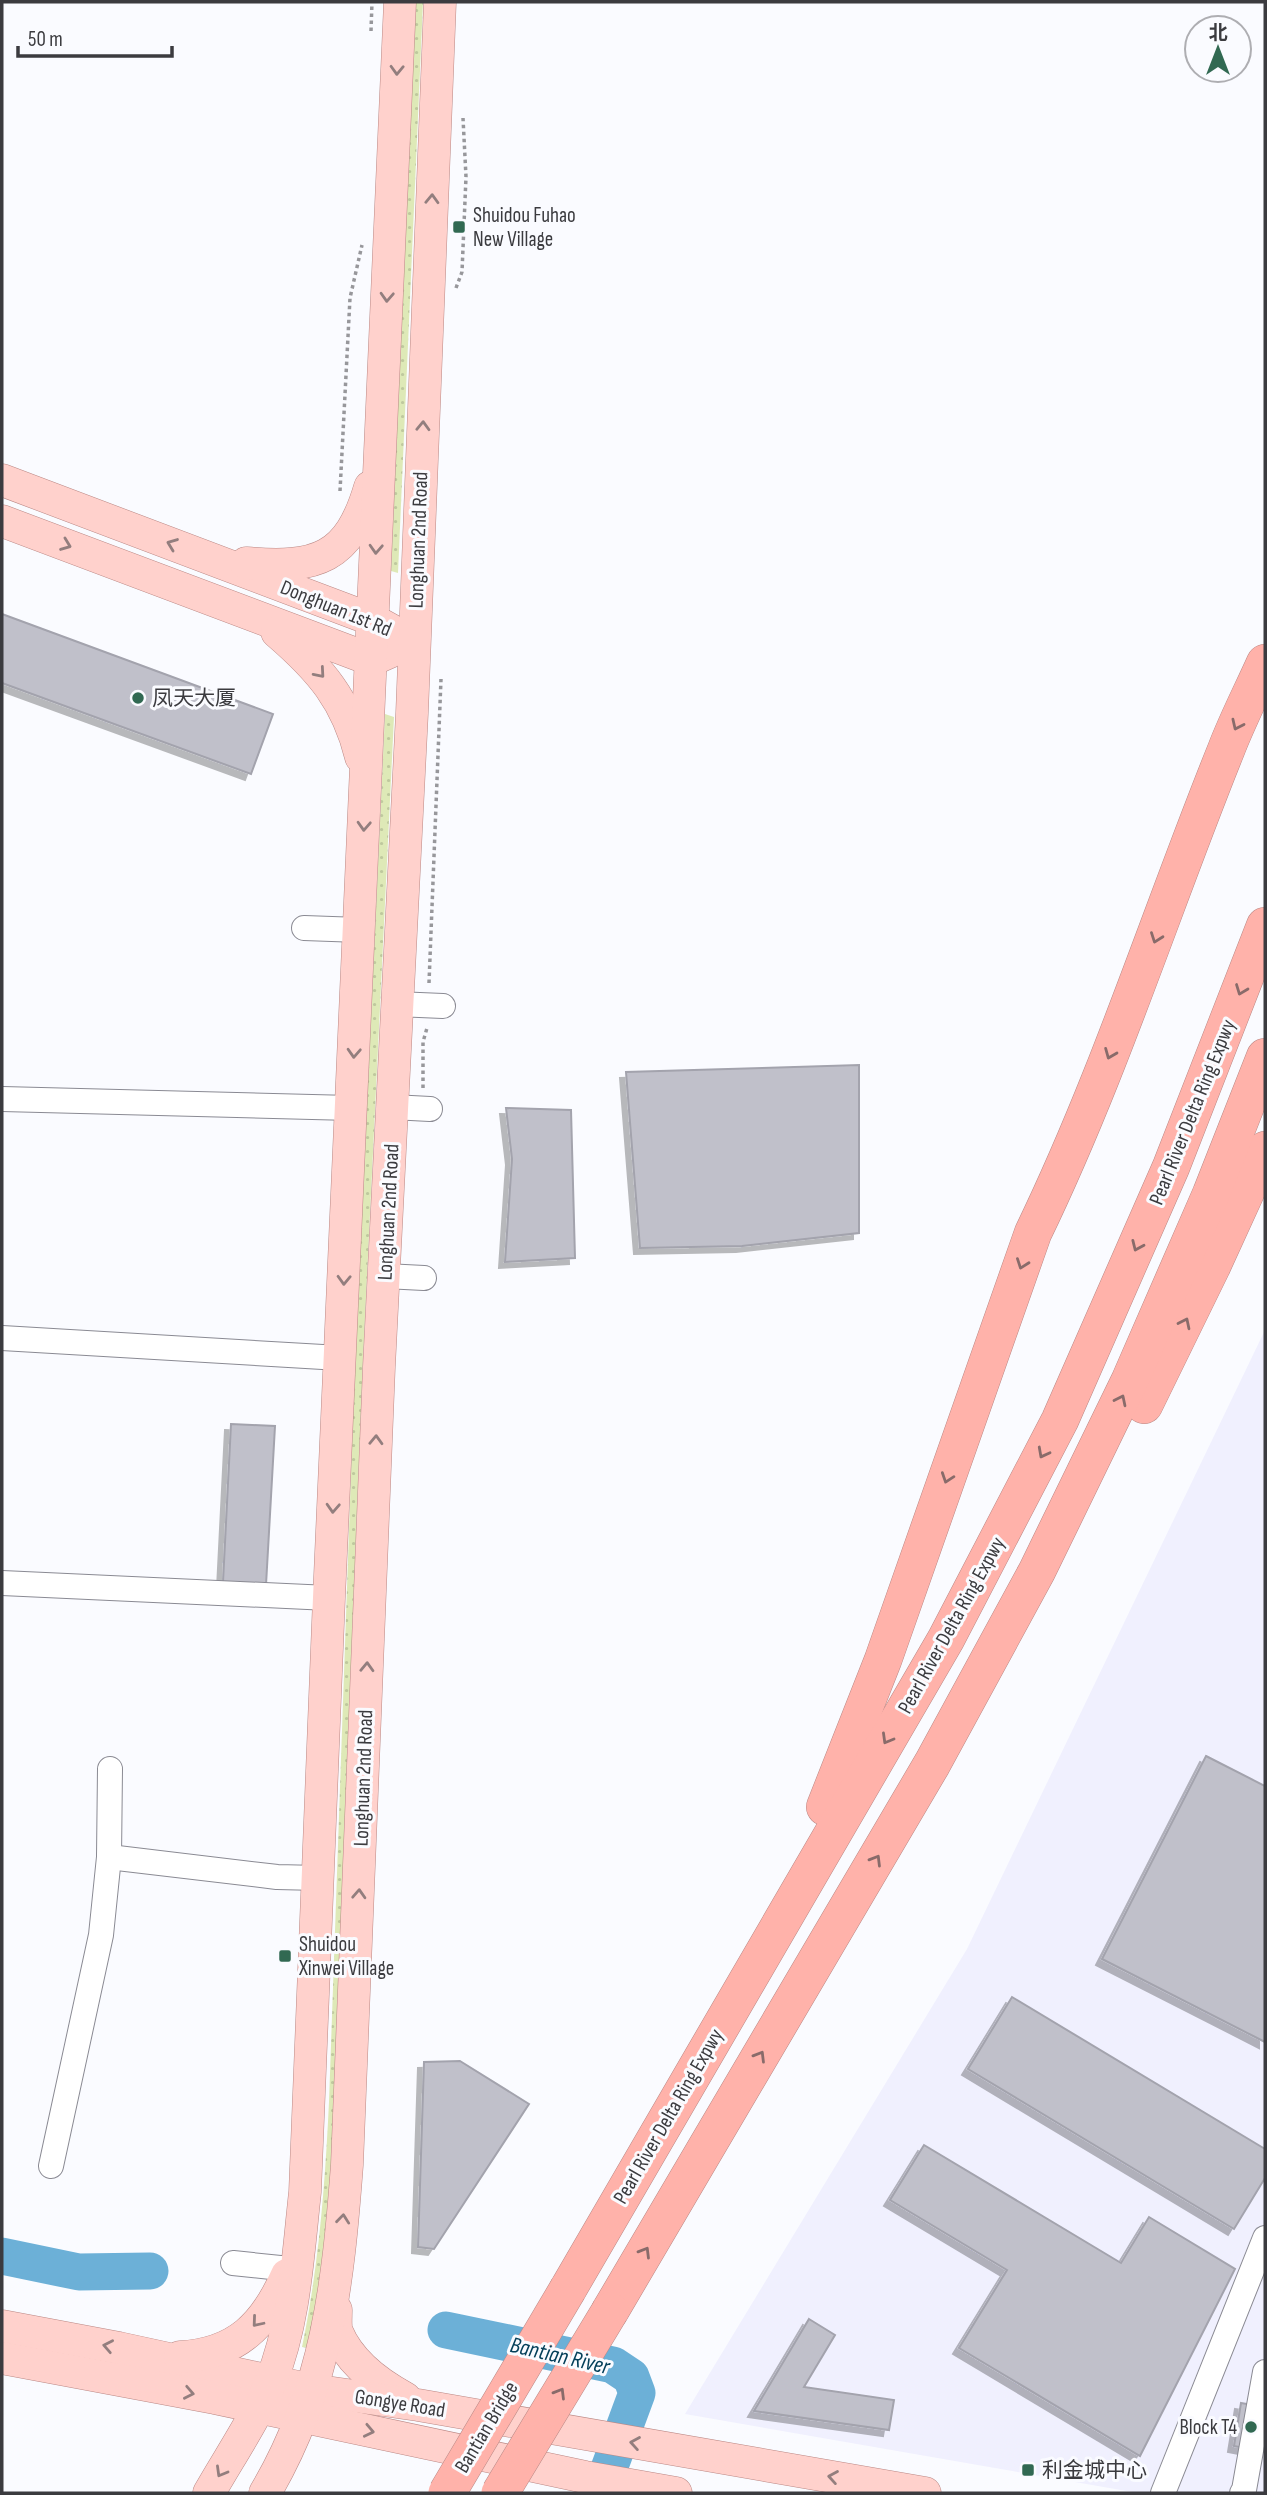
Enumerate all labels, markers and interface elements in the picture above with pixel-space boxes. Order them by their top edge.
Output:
scale bar [18,14,172,58]
north arrow [1183,14,1253,84]
text: 北 [1208,22,1228,45]
text: 50 m [28,27,63,52]
one-way arrow [390,65,405,76]
one-way arrow [425,193,440,204]
place label: Shuidou Fuhao New Village [473,203,576,252]
marker: Shuidou Fuhao New Village [451,219,467,235]
one-way arrow [380,292,395,303]
one-way arrow [415,420,430,431]
street label: Longhuan 2nd Road [404,471,433,609]
one-way arrow [59,536,71,550]
one-way arrow [166,538,178,552]
one-way arrow [368,544,383,555]
street label: Donghuan 1st Rd [277,575,395,642]
one-way arrow [312,665,324,678]
place label: 凤天大厦 [152,686,236,711]
marker: 凤天大厦 [130,690,146,706]
one-way arrow [1231,718,1245,731]
one-way arrow [357,821,372,832]
one-way arrow [1150,931,1164,944]
one-way arrow [1236,983,1250,995]
street label: Pearl River Delta Ring Expwy [1144,1016,1241,1209]
one-way arrow [346,1048,361,1059]
one-way arrow [1105,1048,1119,1060]
street label: Longhuan 2nd Road [372,1143,405,1281]
one-way arrow [1131,1239,1145,1251]
one-way arrow [1016,1257,1030,1269]
one-way arrow [336,1275,351,1286]
one-way arrow [1176,1318,1190,1330]
one-way arrow [1112,1395,1126,1407]
one-way arrow [368,1434,384,1445]
one-way arrow [1038,1446,1051,1458]
one-way arrow [941,1472,955,1484]
one-way arrow [326,1502,341,1513]
street label: Pearl River Delta Ring Expwy [893,1533,1010,1718]
one-way arrow [360,1661,375,1672]
street label: Longhuan 2nd Road [349,1709,378,1847]
one-way arrow [882,1731,895,1744]
one-way arrow [868,1854,881,1867]
one-way arrow [351,1889,366,1900]
place label: Shuidou Xinwei Village [298,1932,394,1981]
marker: Shuidou Xinwei Village [277,1948,293,1964]
street label: Pearl River Delta Ring Expwy [608,2024,729,2208]
one-way arrow [752,2050,765,2063]
one-way arrow [335,2214,350,2225]
one-way arrow [636,2246,649,2259]
one-way arrow [253,2314,265,2327]
water label: Bantian River [507,2331,614,2381]
one-way arrow [102,2339,114,2354]
street label: Bantian Bridge [449,2377,523,2477]
street label: Gongye Road [353,2384,447,2423]
one-way arrow [183,2385,195,2400]
one-way arrow [552,2387,565,2400]
place label: Block T4 [1179,2415,1237,2440]
marker: Block T4 [1243,2419,1259,2435]
one-way arrow [363,2422,375,2437]
one-way arrow [629,2436,641,2451]
place label: 利金城中心 [1042,2458,1147,2483]
marker: 利金城中心 [1020,2462,1036,2478]
one-way arrow [216,2465,229,2477]
one-way arrow [828,2470,839,2485]

